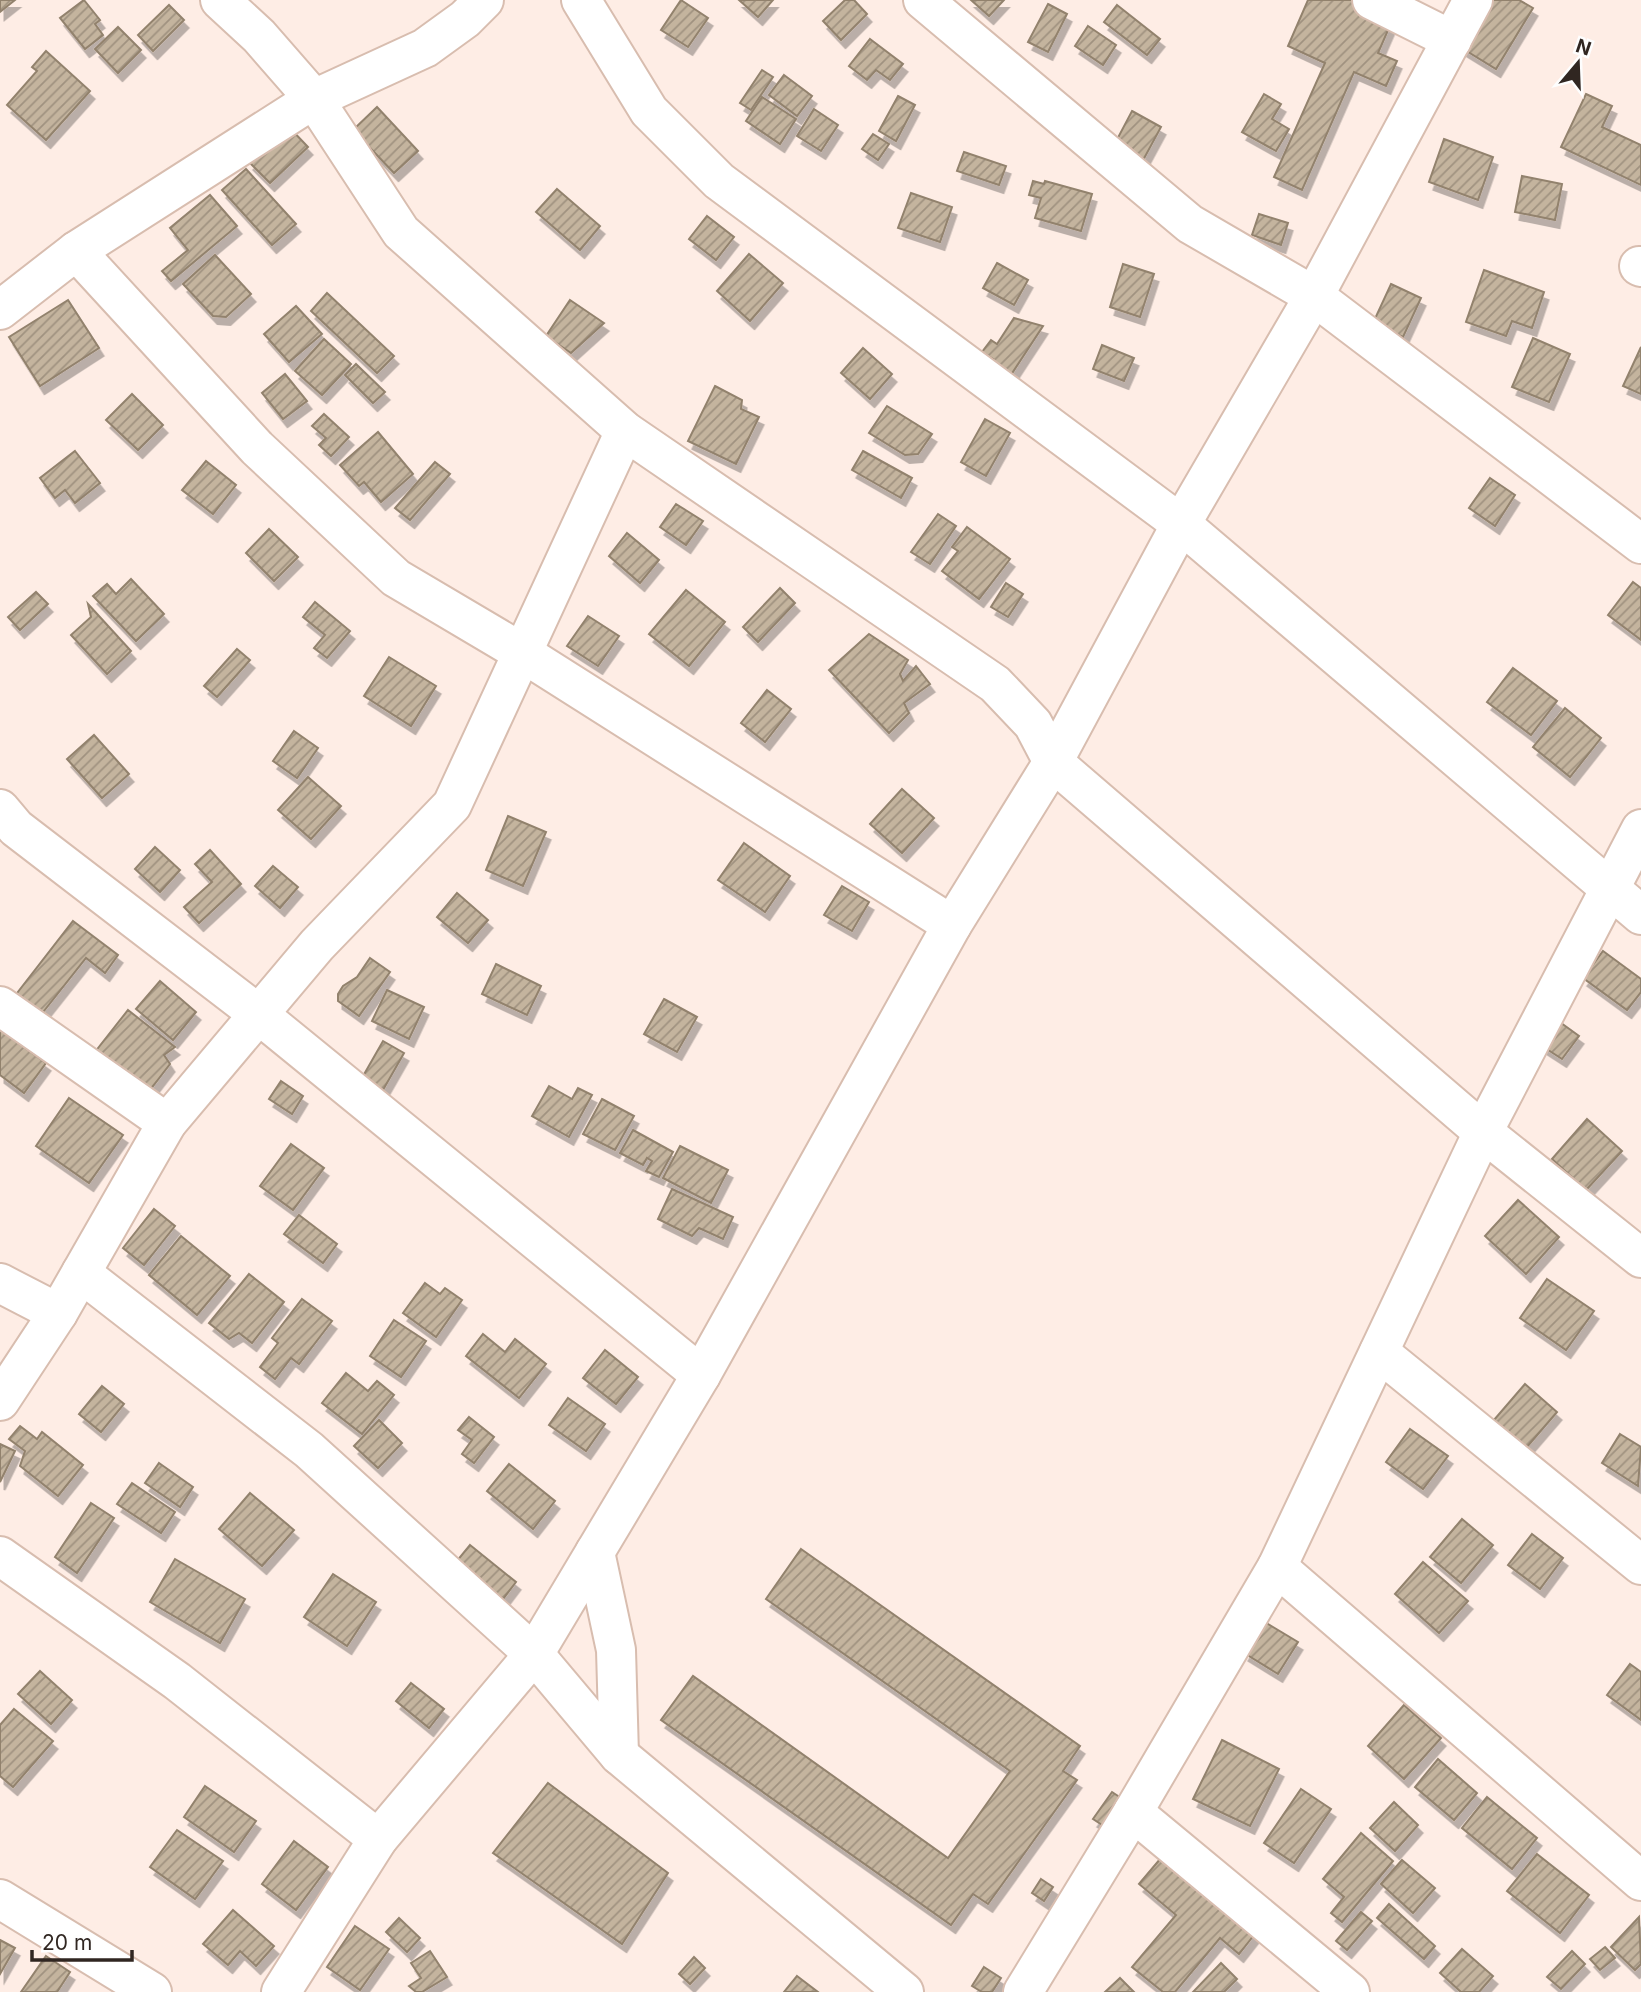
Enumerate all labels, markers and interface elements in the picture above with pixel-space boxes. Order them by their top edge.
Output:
north arrow [1543,28,1613,98]
text: N [1573,34,1594,61]
scale bar [32,1918,131,1962]
text: 20 m [42,1930,92,1955]

